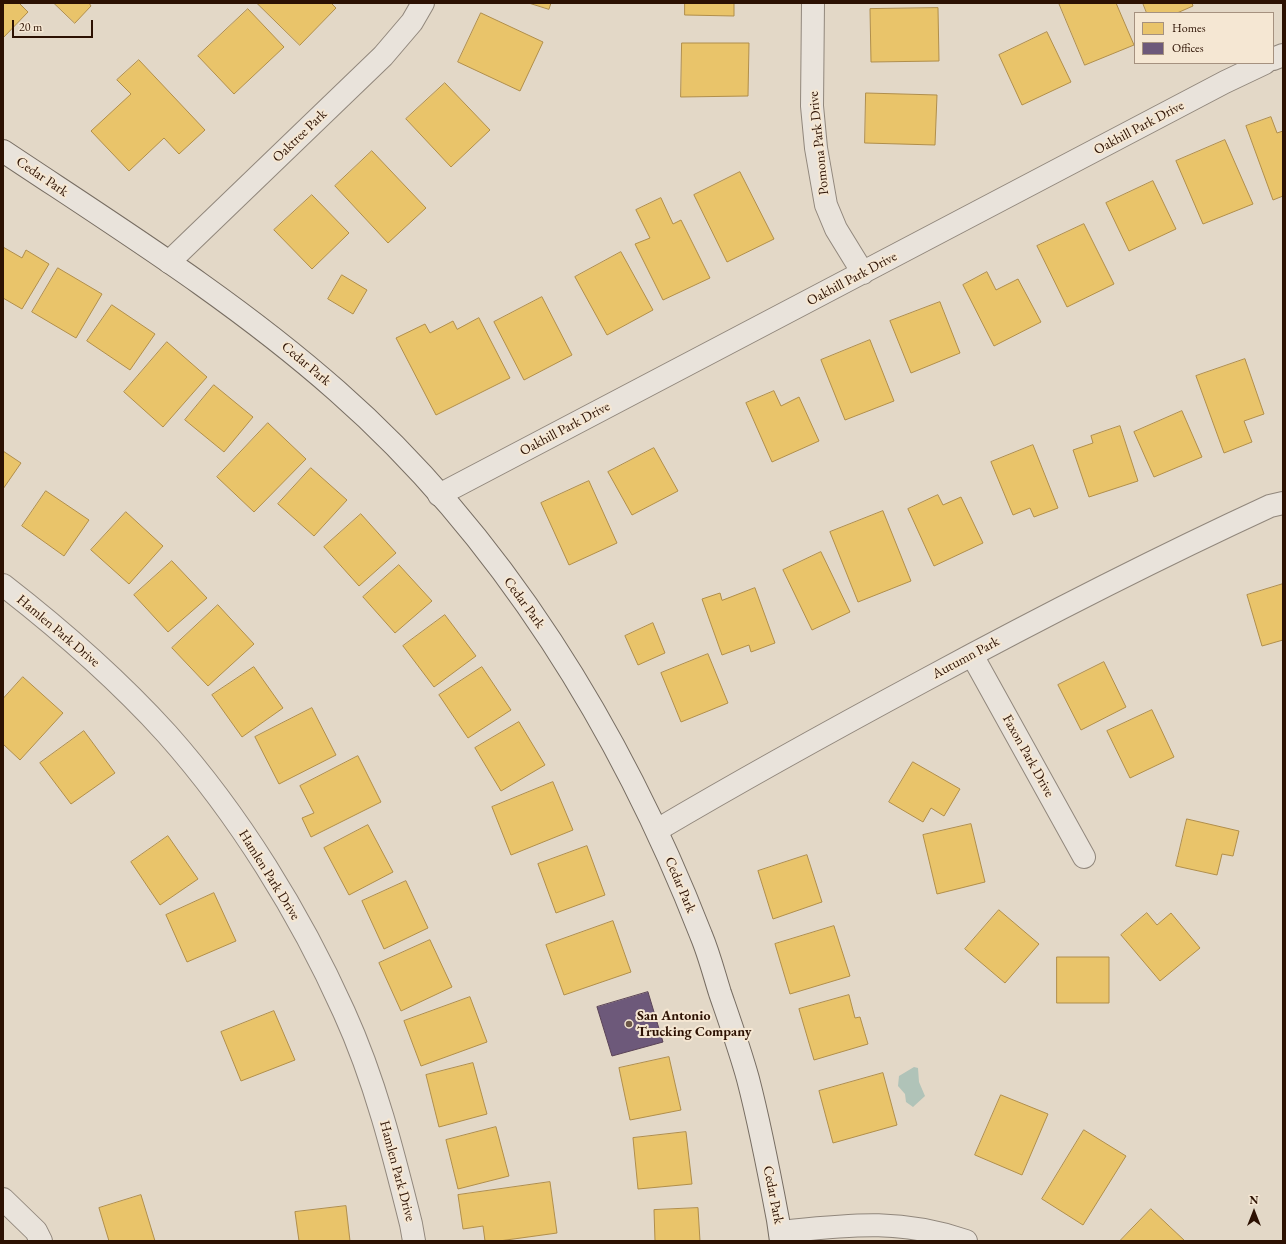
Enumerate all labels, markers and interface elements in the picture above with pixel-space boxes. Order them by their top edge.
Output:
scale bar [14,12,95,38]
legend [1134,12,1274,64]
text: 20 m [19,19,42,35]
text: Homes [1172,20,1206,36]
text: Offices [1172,40,1204,56]
street label: Pomona Park Drive [805,90,833,196]
street label: Oakhill Park Drive [1091,97,1187,159]
street label: Oaktree Park [269,106,331,166]
street label: Cedar Park [13,153,71,201]
street label: Oakhill Park Drive [804,248,900,310]
street label: Cedar Park [278,339,334,389]
street label: Oakhill Park Drive [517,398,613,460]
street label: Cedar Park [500,574,548,632]
street label: Hamlen Park Drive [13,591,103,671]
street label: Autumn Park [929,633,1003,683]
street label: Faxon Park Drive [998,712,1058,800]
street label: Hamlen Park Drive [234,827,304,923]
street label: Cedar Park [661,854,699,916]
place label: San Antonio Trucking Company [637,1008,751,1040]
marker: San Antonio Trucking Company [624,1019,634,1029]
street label: Hamlen Park Drive [376,1119,418,1223]
street label: Cedar Park [759,1164,787,1226]
north arrow [1234,1192,1274,1232]
text: N [1250,1193,1258,1207]

